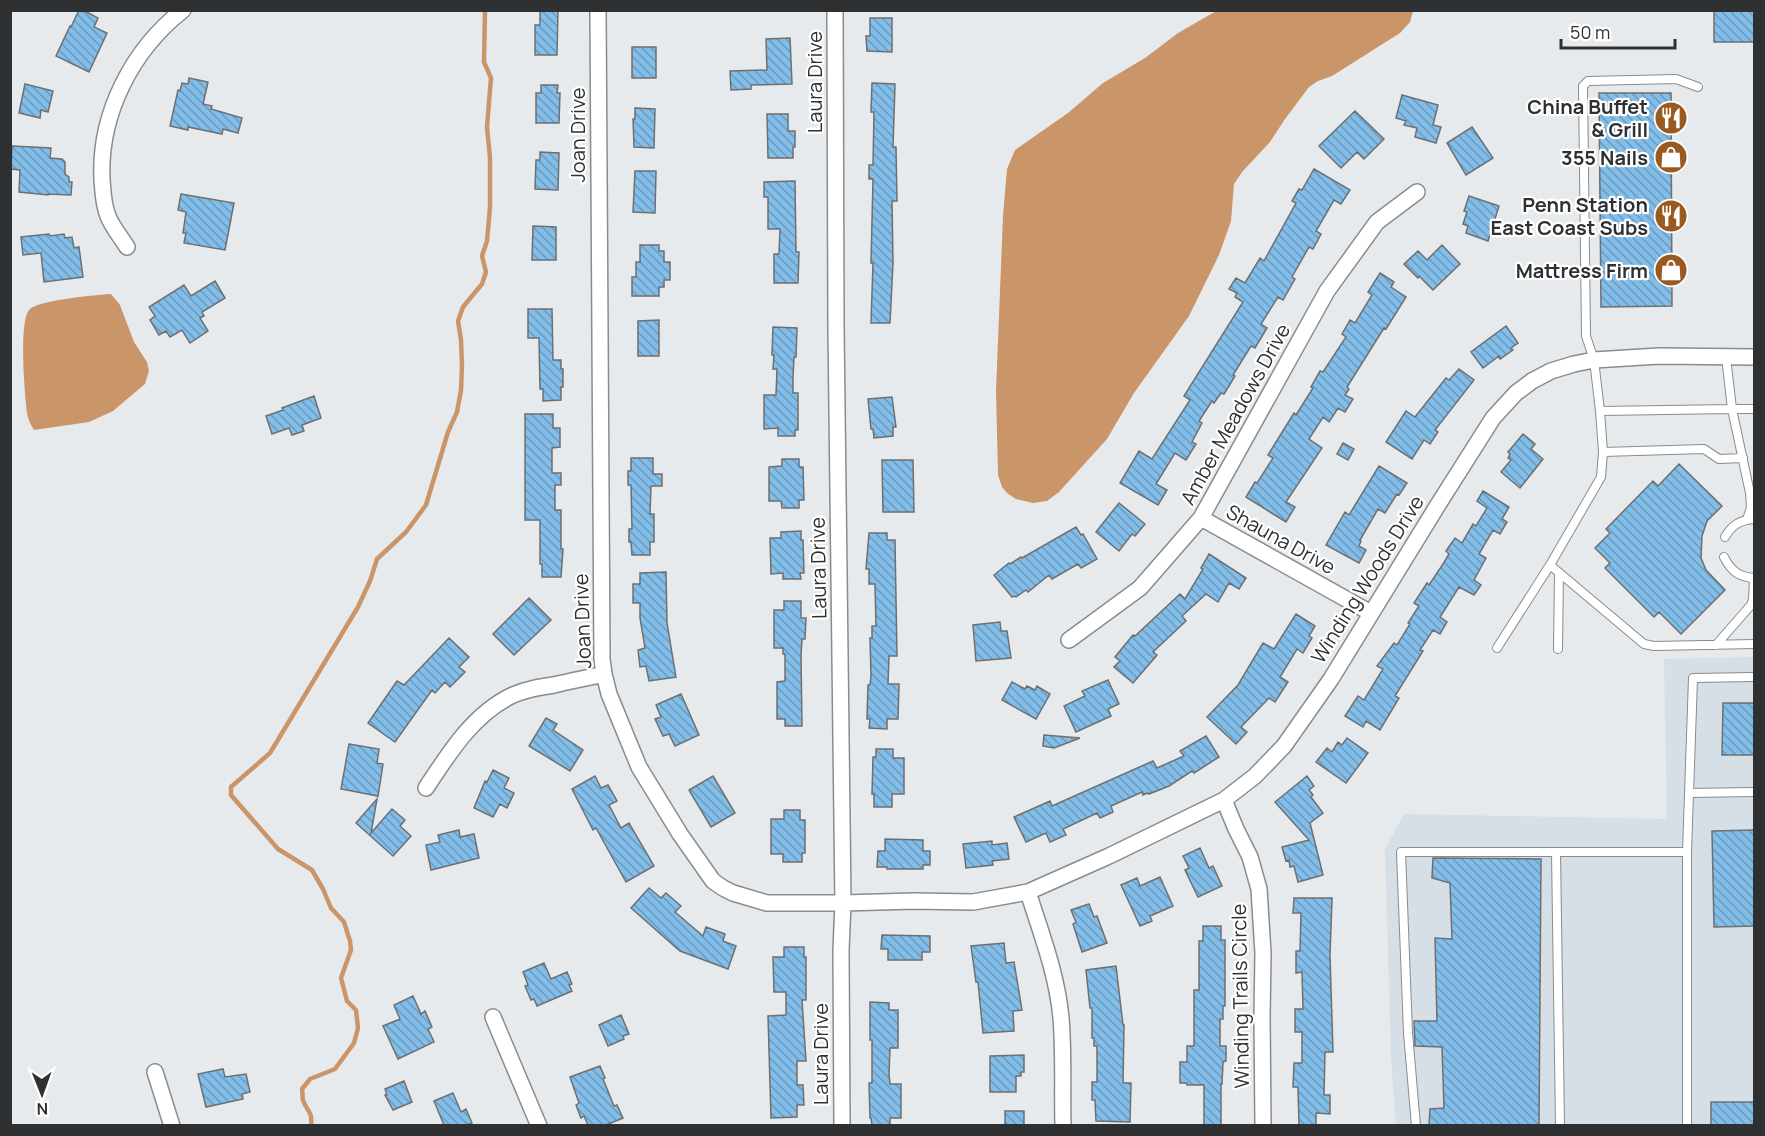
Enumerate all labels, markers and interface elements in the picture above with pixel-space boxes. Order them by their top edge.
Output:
scale bar [1561,12,1675,50]
text: 50 m [1570,20,1610,44]
street label: Laura Drive [801,31,828,133]
street label: Joan Drive [564,88,591,182]
place label: China Buffet & Grill [1527,93,1648,143]
restaurant icon: China Buffet & Grill [1653,100,1689,136]
shop icon: 355 Nails [1653,139,1689,175]
place label: 355 Nails [1561,144,1648,171]
place label: Penn Station East Coast Subs [1491,191,1648,241]
restaurant icon: Penn Station East Coast Subs [1653,198,1689,234]
shop icon: Mattress Firm [1653,252,1689,288]
place label: Mattress Firm [1516,257,1648,284]
street label: Amber Meadows Drive [1174,319,1296,509]
street label: Winding Woods Drive [1304,490,1430,668]
street label: Shauna Drive [1222,498,1340,580]
street label: Laura Drive [804,517,832,619]
street label: Joan Drive [567,573,597,669]
street label: Winding Trails Circle [1225,903,1255,1089]
street label: Laura Drive [807,1003,834,1105]
north arrow [12,1064,72,1124]
text: N [36,1098,48,1120]

